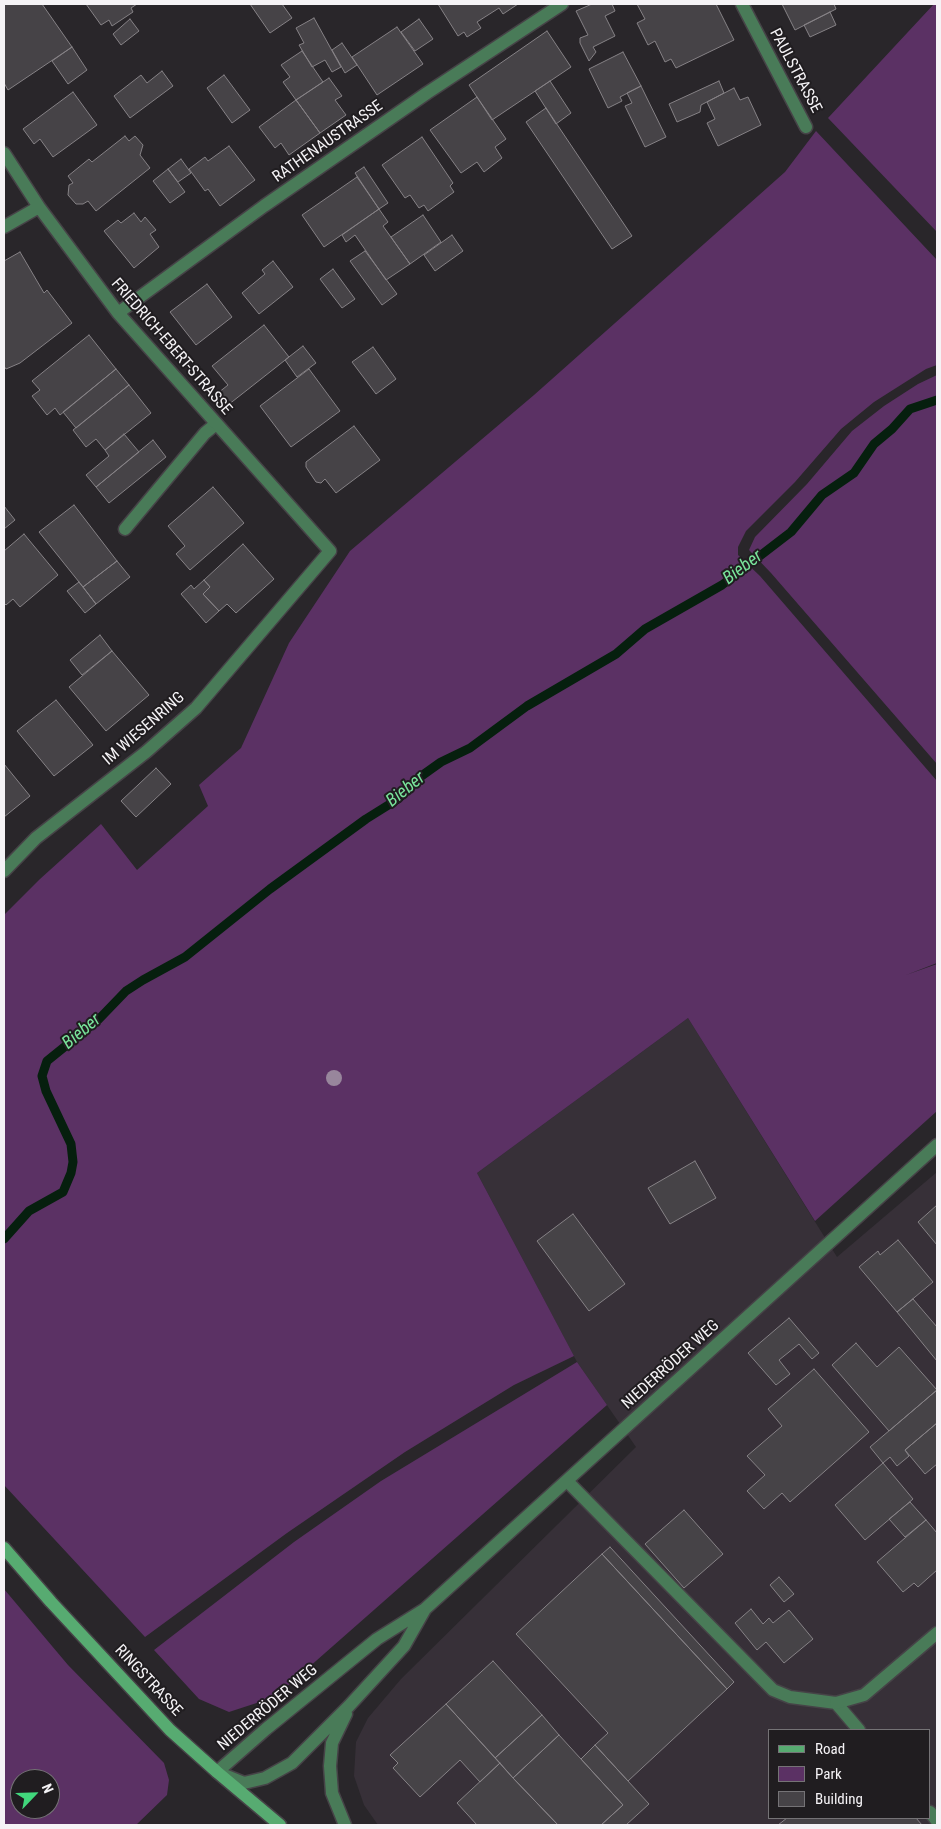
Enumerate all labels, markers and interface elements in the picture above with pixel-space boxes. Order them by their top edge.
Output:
street label: PAULSTRASSE [765,26,825,116]
street label: RATHENAUSTRASSE [269,97,387,187]
street label: FRIEDRICH-EBERT-STRASSE [106,275,236,419]
water label: Bieber [719,546,767,590]
street label: IM WIESENRING [99,688,189,770]
water label: Bieber [382,768,430,812]
water label: Bieber [58,1010,106,1054]
street label: NIEDERRÖDER WEG [618,1316,724,1414]
street label: RINGSTRASSE [110,1641,186,1721]
street label: NIEDERRÖDER WEG [214,1661,322,1755]
legend [768,1729,931,1819]
text: Road [815,1740,845,1758]
text: Park [815,1765,842,1783]
north arrow [10,1769,60,1819]
text: N [39,1781,57,1795]
text: Building [815,1790,863,1808]

